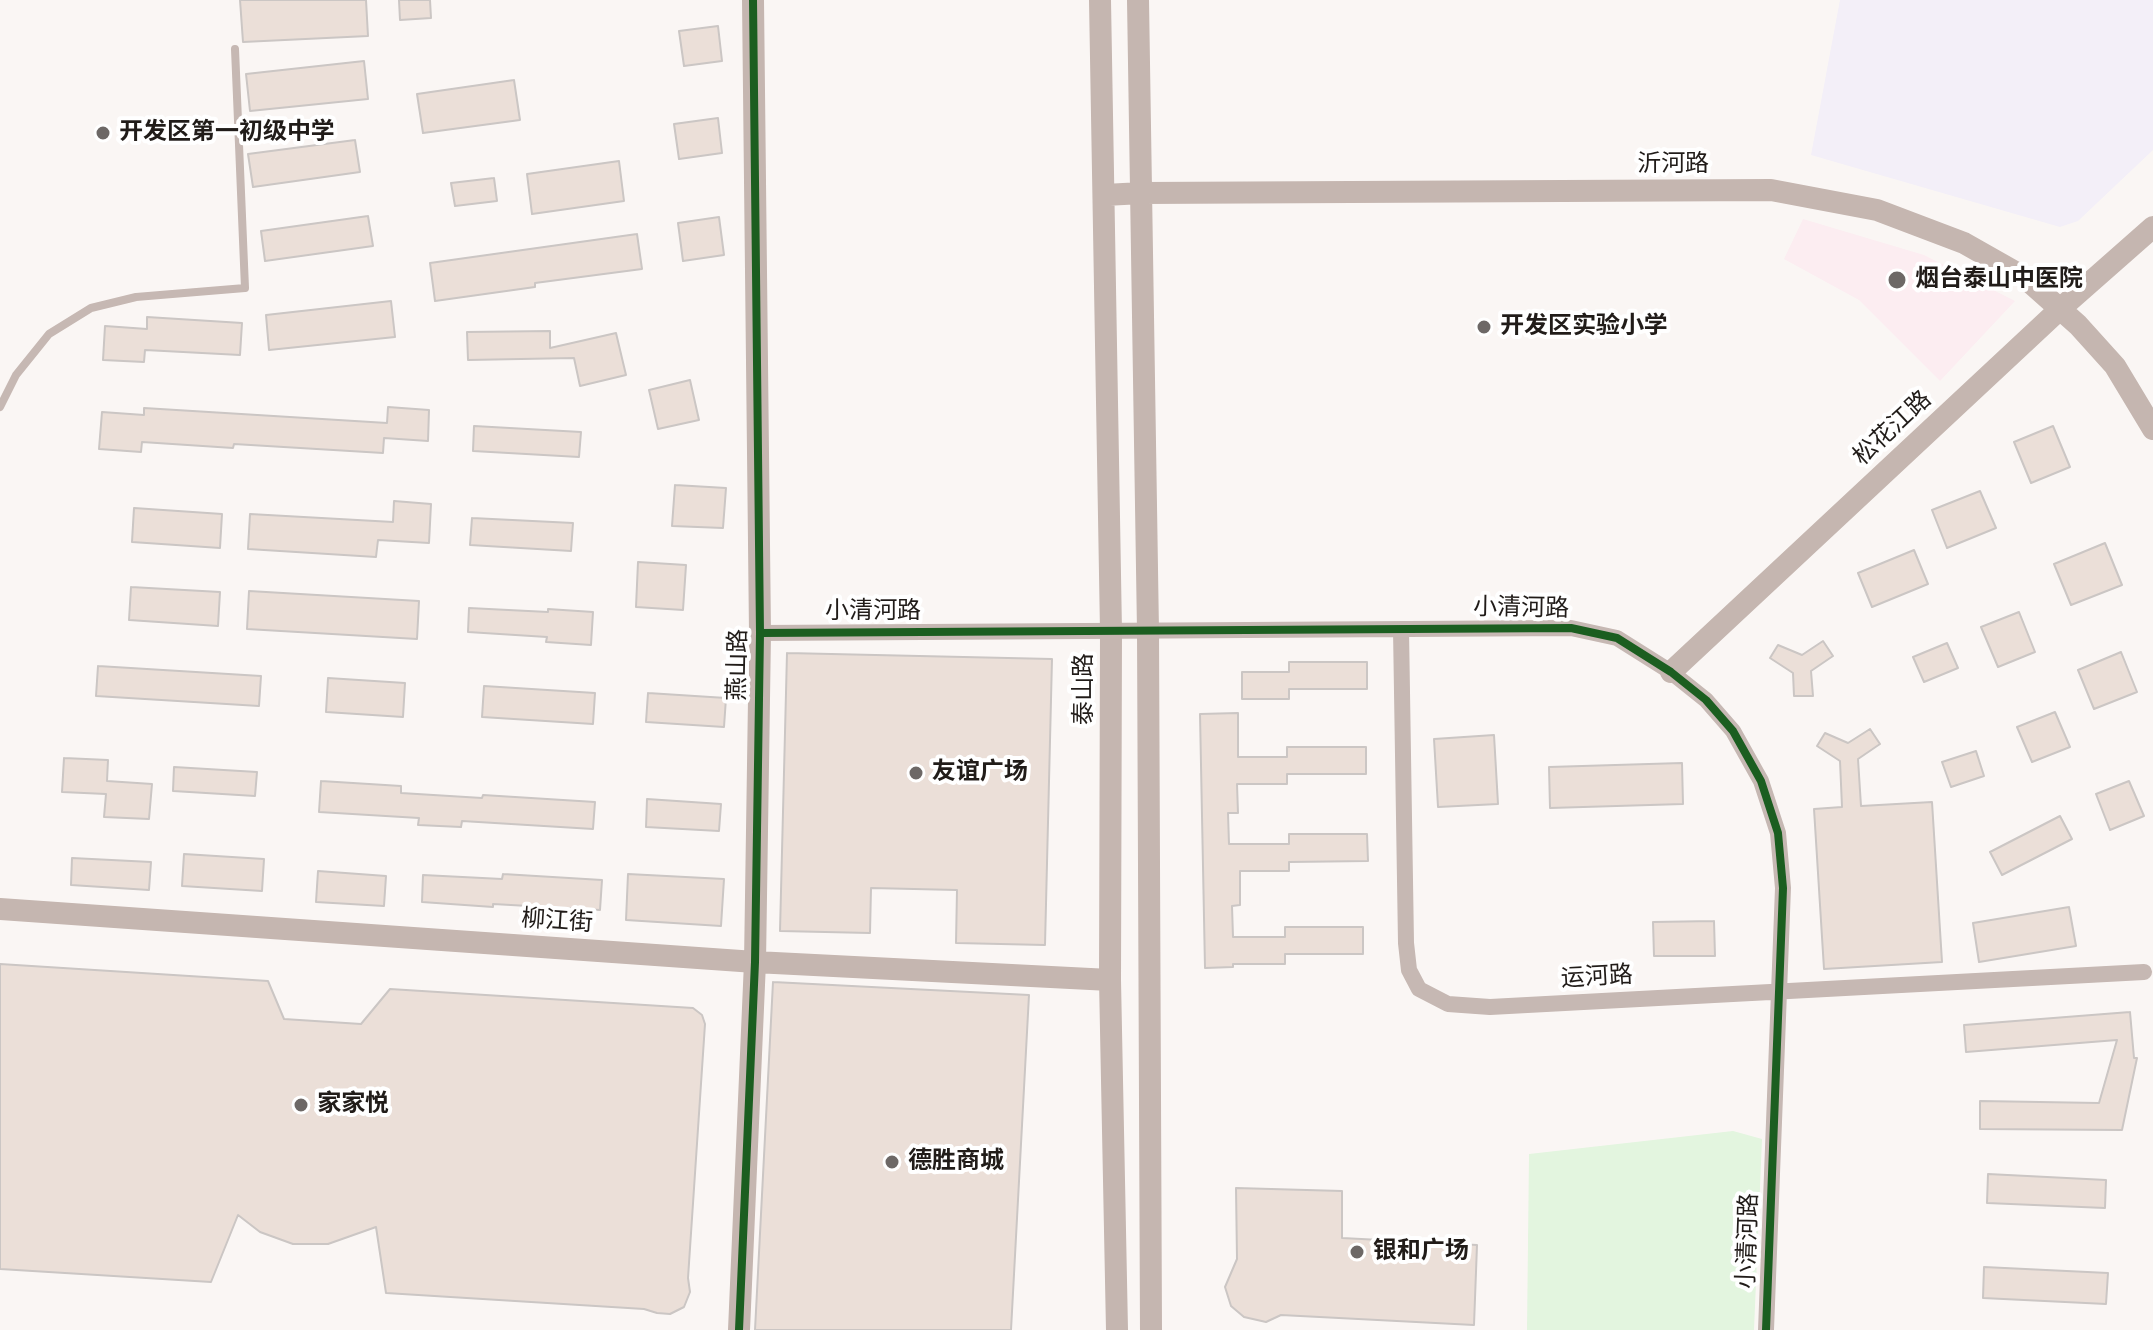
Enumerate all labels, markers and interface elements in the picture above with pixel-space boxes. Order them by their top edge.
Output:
place label: 开发区第一初级中学 [119,119,335,147]
marker: 开发区第一初级中学 [94,124,112,142]
street label: 沂河路 [1637,151,1709,179]
place label: 烟台泰山中医院 [1915,266,2083,294]
marker: 烟台泰山中医院 [1886,269,1908,291]
place label: 开发区实验小学 [1500,313,1668,341]
marker: 开发区实验小学 [1475,318,1493,336]
street label: 松花江路 [1848,386,1938,472]
street label: 小清河路 [1473,594,1569,624]
street label: 小清河路 [825,598,921,626]
street label: 燕山路 [724,629,754,701]
street label: 泰山路 [1071,653,1099,725]
place label: 友谊广场 [932,759,1028,787]
marker: 友谊广场 [907,764,925,782]
street label: 柳江街 [520,905,594,939]
street label: 运河路 [1560,962,1634,994]
place label: 家家悦 [317,1091,389,1119]
marker: 家家悦 [292,1096,310,1114]
place label: 德胜商城 [908,1148,1004,1176]
marker: 德胜商城 [883,1153,901,1171]
street label: 小清河路 [1733,1193,1765,1289]
place label: 银和广场 [1373,1238,1469,1266]
marker: 银和广场 [1348,1243,1366,1261]

